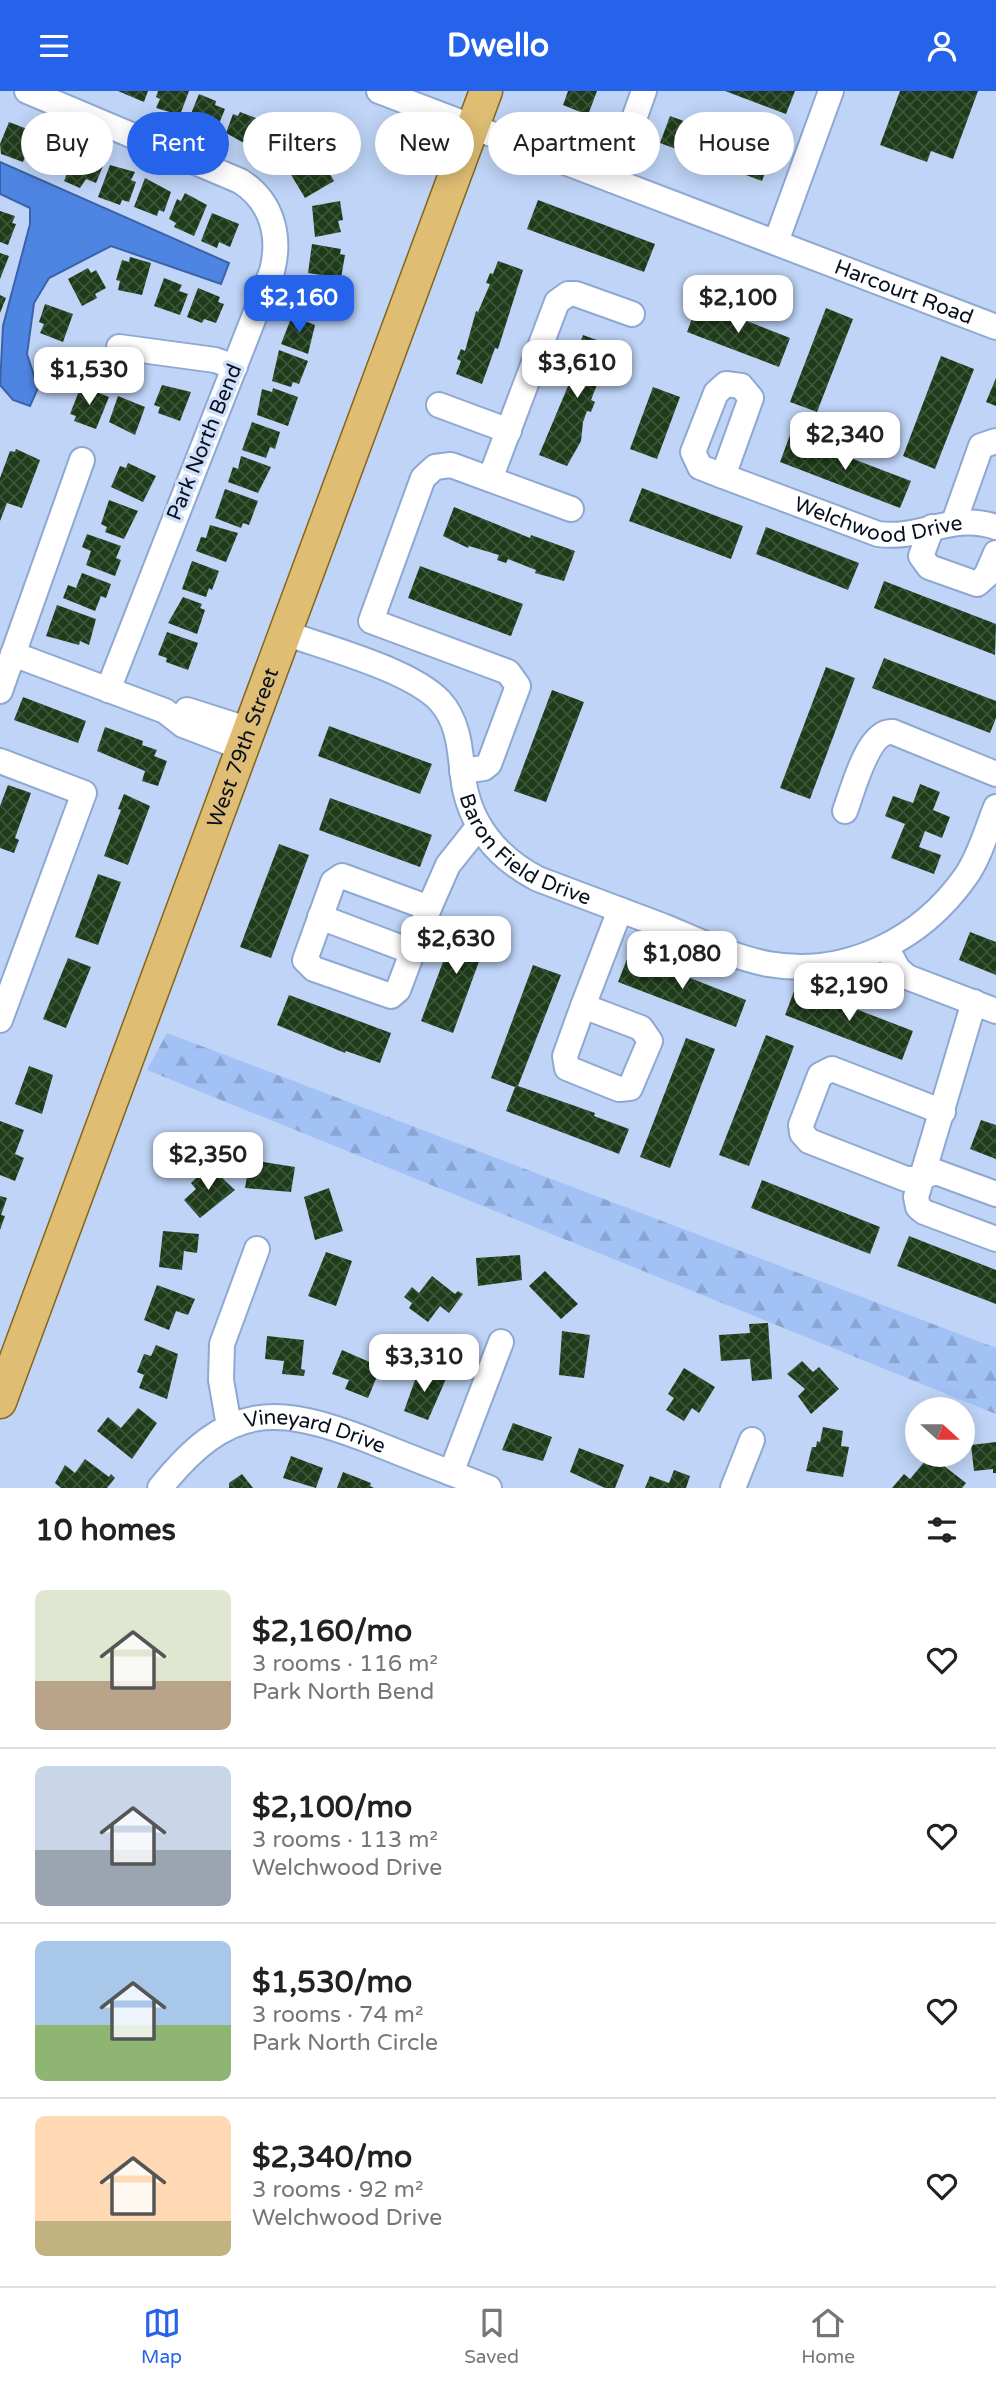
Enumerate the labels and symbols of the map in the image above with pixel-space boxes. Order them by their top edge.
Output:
street label: Harcourt Road [831,254,977,330]
pin: $2,160 [242,275,356,335]
pin: $2,100 [681,275,795,335]
pin: $3,610 [520,341,634,400]
pin: $1,530 [32,347,146,407]
street label: Park North Bend [162,360,247,524]
pin: $2,340 [788,413,902,472]
street label: Welchwood Drive [791,492,964,548]
street label: West 79th Street [202,664,284,831]
street label: Baron Field Drive [454,791,595,911]
pin: $2,630 [399,917,513,976]
pin: $1,080 [625,932,739,991]
pin: $2,190 [792,963,906,1023]
pin: $2,350 [151,1133,265,1192]
pin: $3,310 [367,1335,481,1394]
north arrow [905,1397,975,1467]
street label: Vineyard Drive [242,1405,389,1459]

